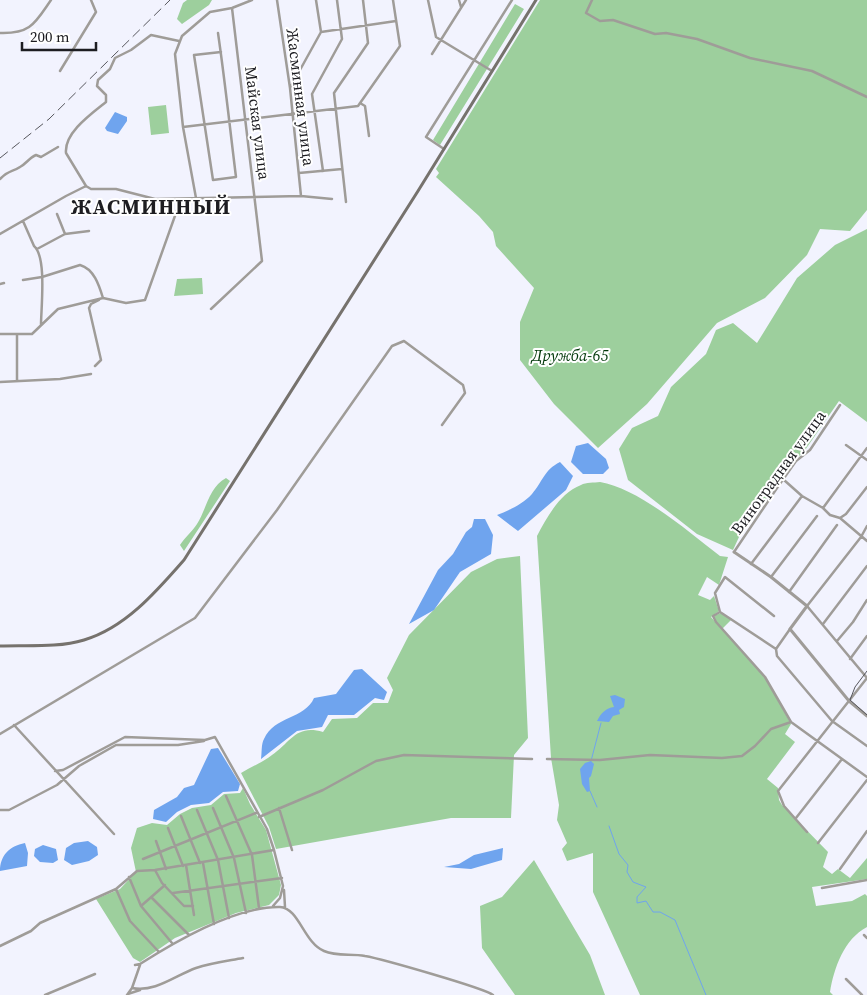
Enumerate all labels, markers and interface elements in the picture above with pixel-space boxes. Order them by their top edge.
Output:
scale bar [22,20,96,52]
text: 200 m [30,26,70,47]
street label: Жасминная улица [282,27,320,168]
street label: Майская улица [240,65,276,182]
district label: ЖАСМИННЫЙ [71,192,231,221]
park label: Дружба-65 [529,344,609,366]
street label: Виноградная улица [725,405,831,538]

